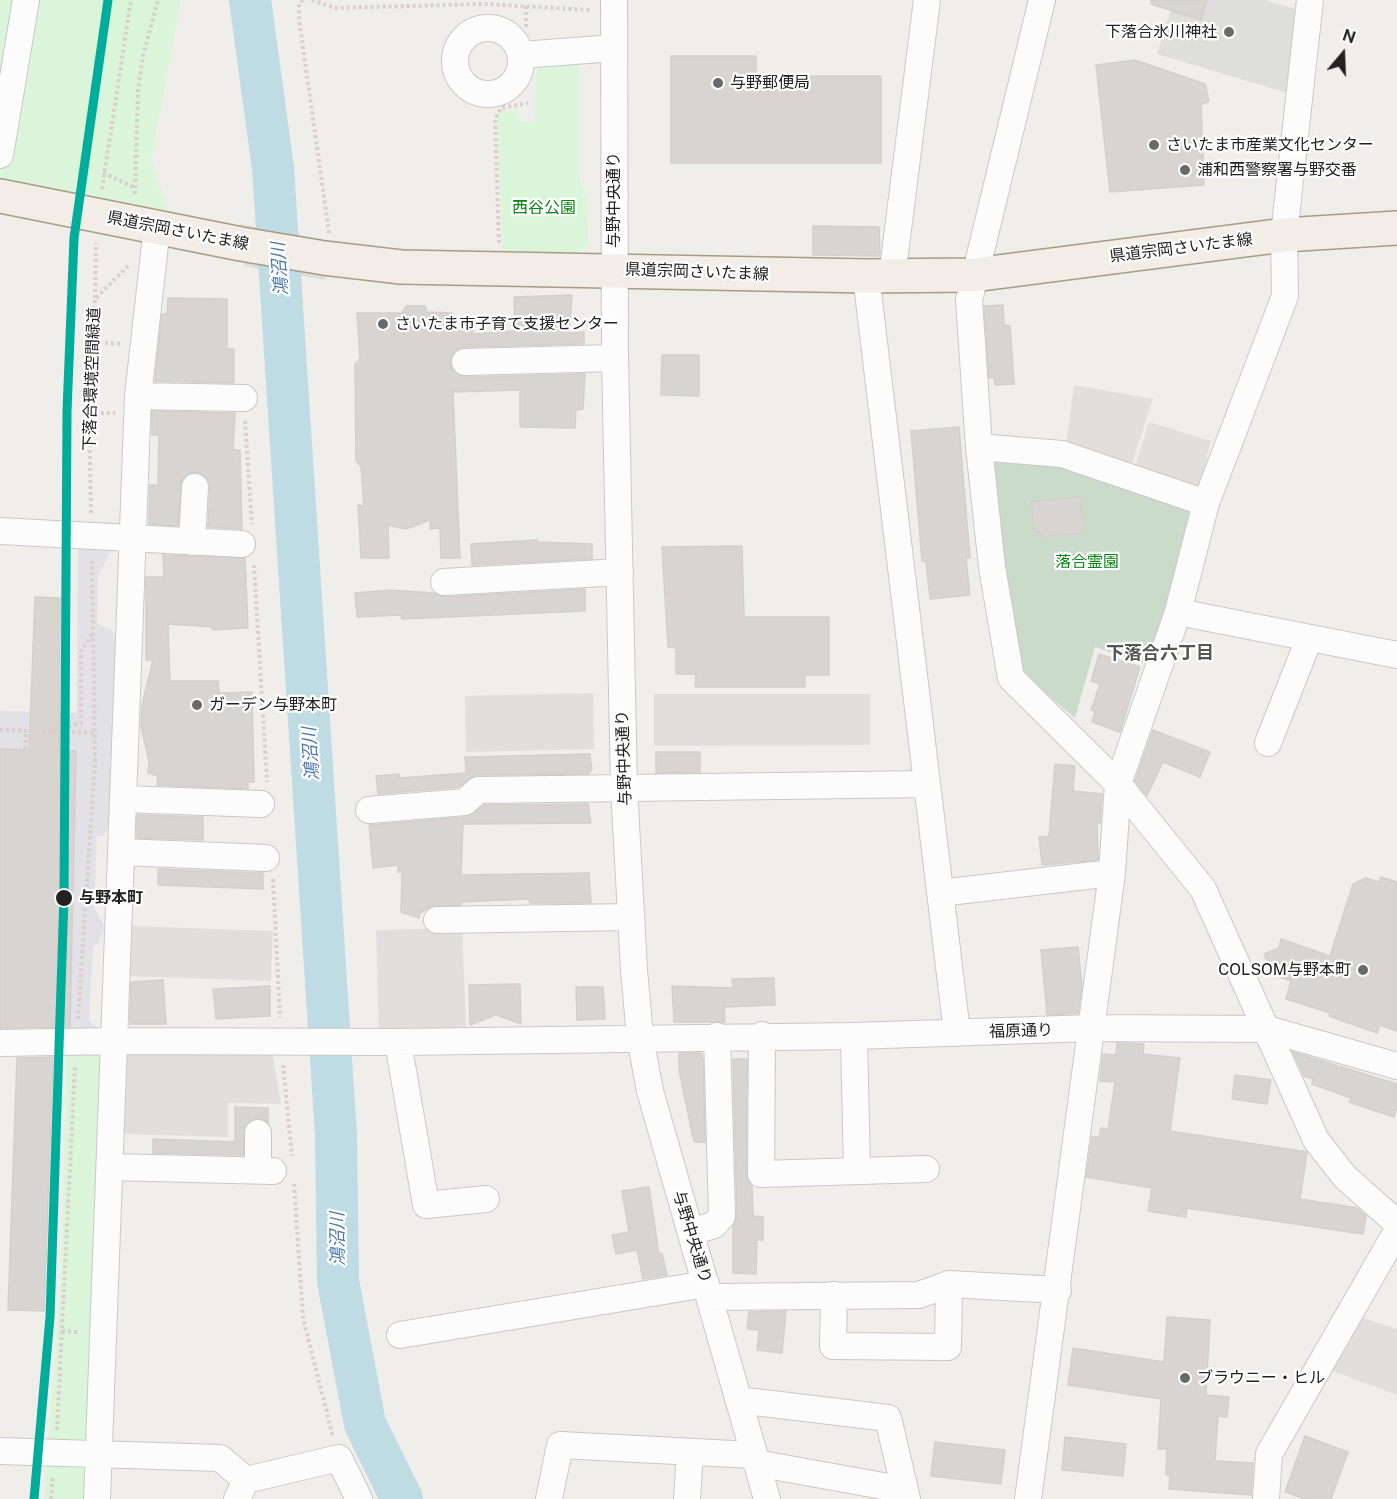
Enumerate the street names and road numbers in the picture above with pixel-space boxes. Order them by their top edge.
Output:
street label: 与野中央通り [604,152,624,248]
street label: 県道宗岡さいたま線 [105,208,251,254]
street label: 県道宗岡さいたま線 [1108,230,1254,266]
street label: 県道宗岡さいたま線 [625,260,769,284]
street label: 下落合環境空間緑道 [80,307,104,451]
street label: 与野中央通り [613,710,635,806]
street label: 福原通り [989,1020,1053,1042]
street label: 与野中央通り [669,1188,715,1286]

